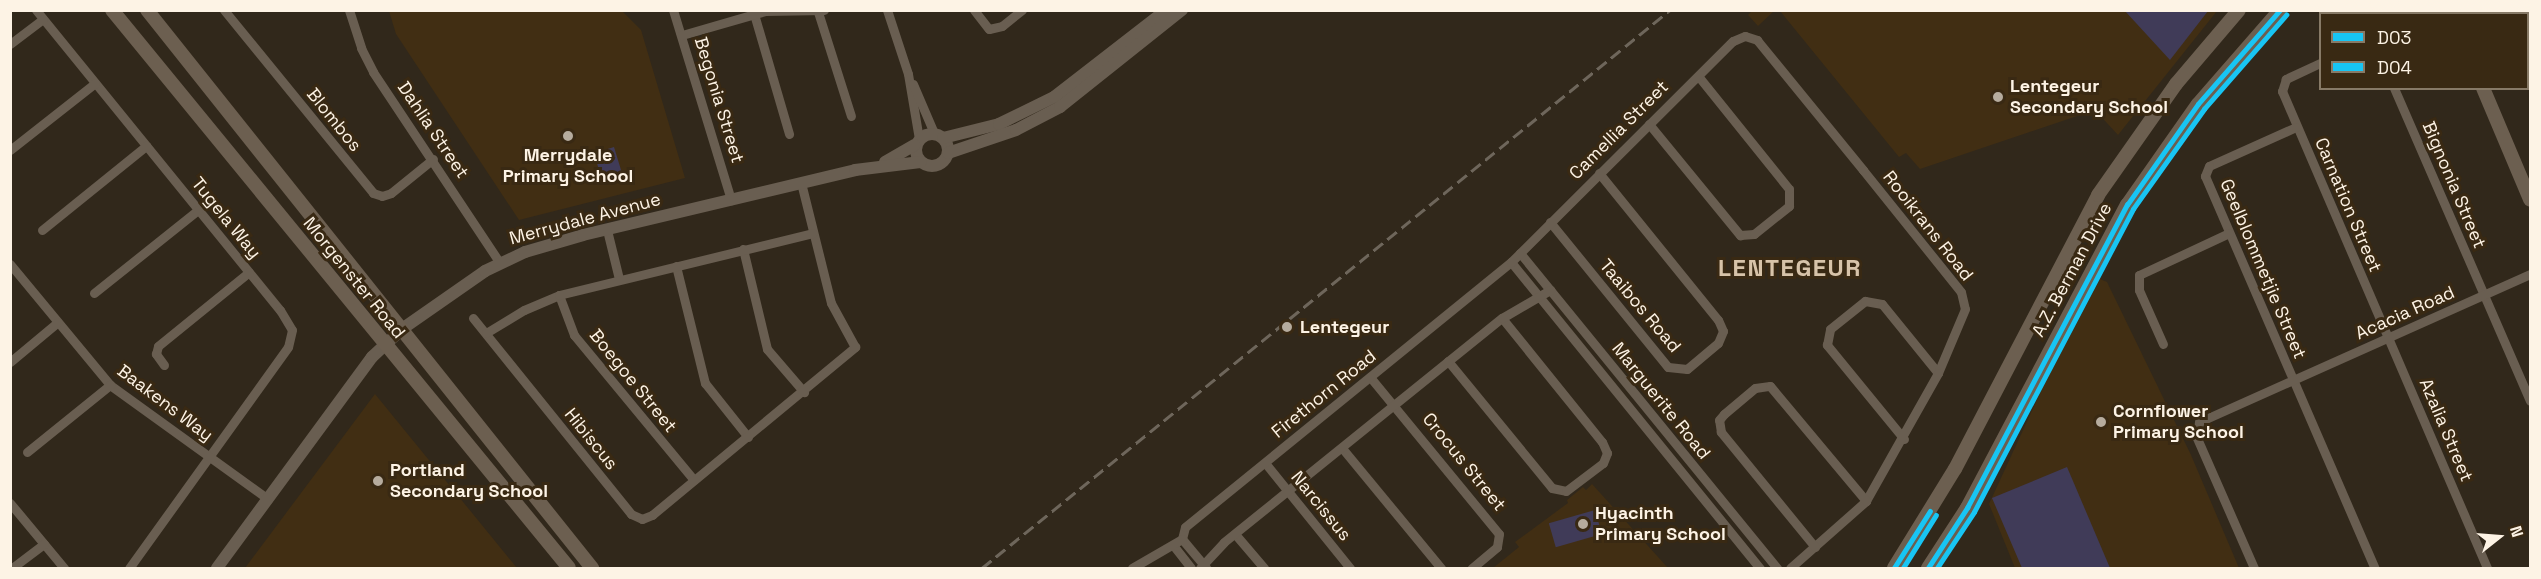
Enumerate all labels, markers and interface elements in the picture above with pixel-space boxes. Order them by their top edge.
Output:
legend [2319,12,2529,90]
text: D03 [2377,26,2411,49]
street label: Begonia Street [690,34,748,166]
text: D04 [2377,56,2412,79]
street label: Camellia Street [1565,76,1673,184]
place label: Lentegeur Secondary School [2010,76,2168,118]
street label: Dahlia Street [393,77,473,183]
street label: Blombos [302,84,366,156]
marker: Lentegeur Secondary School [1991,90,2005,104]
street label: Bignonia Street [2418,118,2490,252]
marker: Merrydale Primary School [561,129,575,143]
street label: Carnation Street [2310,135,2386,275]
place label: Merrydale Primary School [503,145,633,188]
street label: Rooikrans Road [1878,167,1978,285]
street label: Tugela Way [187,173,265,263]
street label: Geelblommetjie Street [2215,176,2311,362]
street label: Merrydale Avenue [507,188,663,250]
street label: A.Z. Berman Drive [2027,199,2117,341]
street label: Morgenster Road [298,213,410,343]
district label: LENTEGEUR [1718,254,1862,282]
street label: Taaibos Road [1595,255,1685,357]
street label: Acacia Road [2352,281,2458,345]
place label: Lentegeur [1300,316,1389,338]
marker: Lentegeur [1278,318,1296,336]
street label: Boegoe Street [585,325,681,437]
street label: Marguerite Road [1607,338,1715,464]
street label: Firethorn Road [1267,345,1381,443]
street label: Baakens Way [113,360,217,446]
street label: Azalia Street [2415,375,2477,485]
place label: Cornflower Primary School [2113,401,2244,444]
street label: Hibiscus [560,404,622,474]
street label: Crocus Street [1418,409,1510,515]
marker: Cornflower Primary School [2094,415,2108,429]
place label: Portland Secondary School [390,460,548,502]
street label: Narcissus [1286,467,1356,545]
marker: Portland Secondary School [371,474,385,488]
place label: Hyacinth Primary School [1595,503,1726,546]
north arrow [2469,507,2529,567]
marker: Hyacinth Primary School [1576,517,1590,531]
text: N [2505,523,2528,540]

